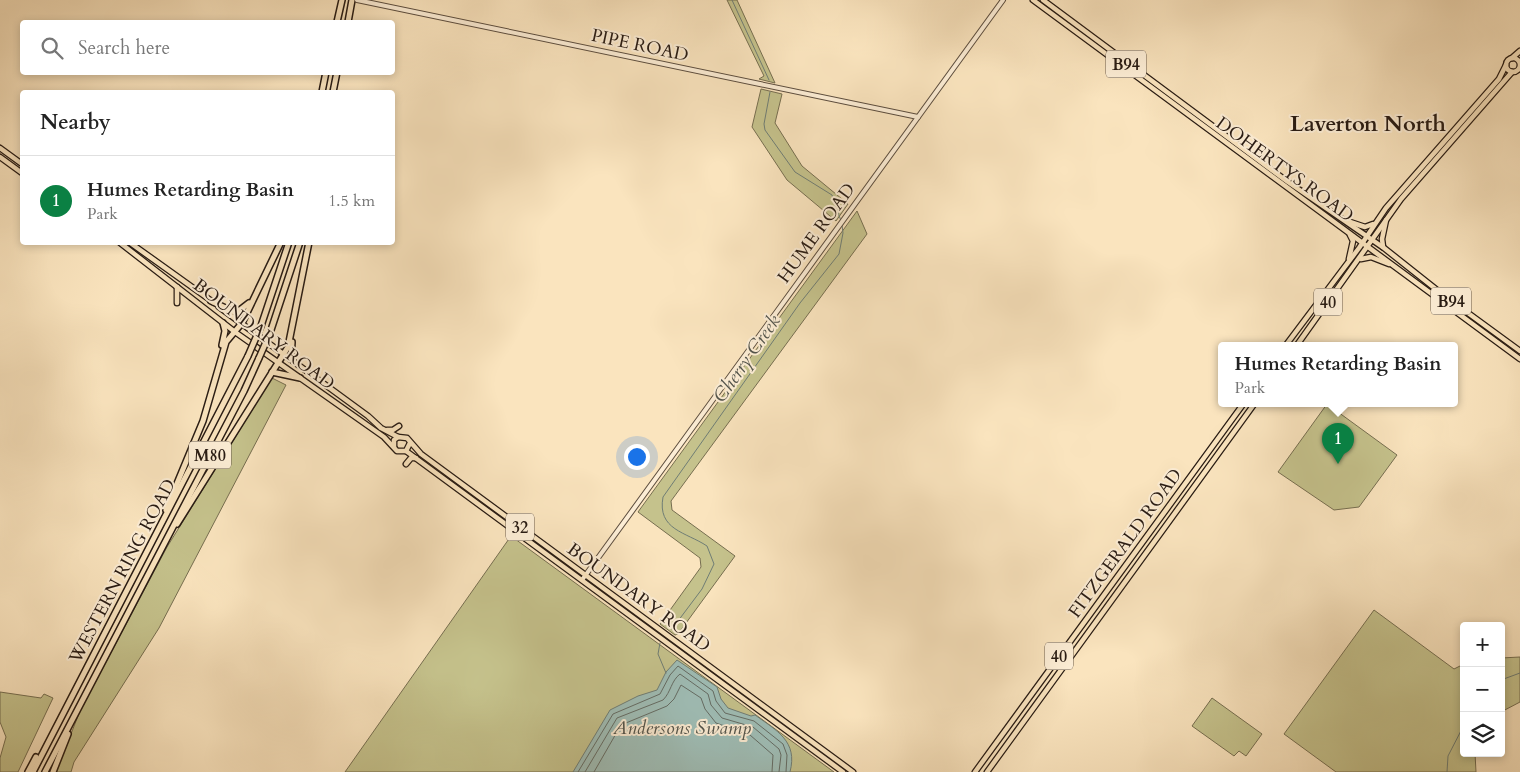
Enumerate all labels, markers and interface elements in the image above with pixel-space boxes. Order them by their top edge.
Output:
search box [20,20,395,75]
street label: PIPE ROAD [589,23,691,68]
icon: search [38,34,66,62]
text: Search here [78,35,170,61]
road number: B94 [1106,51,1146,78]
text: Nearby [40,108,111,137]
district label: Laverton North [1290,109,1446,139]
street label: DOHERTYS ROAD [1211,111,1359,228]
text: Humes Retarding Basin [87,177,294,203]
street label: HUME ROAD [772,178,861,288]
text: 1 [52,190,60,212]
text: 1.5 km [328,190,375,212]
text: Park [87,203,118,225]
street label: BOUNDARY ROAD [188,273,340,396]
road number: 40 [1314,288,1342,316]
road number: B94 [1431,288,1471,314]
water label: Cherry Creek [707,309,787,408]
popup [1218,342,1458,407]
text: Humes Retarding Basin [1235,351,1441,377]
text: Park [1235,377,1265,399]
pin: 1 [1322,423,1354,464]
road number: M80 [189,442,231,468]
your location [624,444,650,470]
street label: FITZGERALD ROAD [1063,464,1188,623]
street label: WESTERN RING ROAD [63,475,182,669]
road number: 32 [506,514,534,540]
street label: BOUNDARY ROAD [562,537,715,658]
map controls [1460,622,1505,757]
button: + [1460,622,1505,667]
road number: 40 [1045,642,1073,669]
button: − [1460,667,1505,712]
button: layers [1460,712,1505,757]
water label: Andersons Swamp [612,715,751,741]

